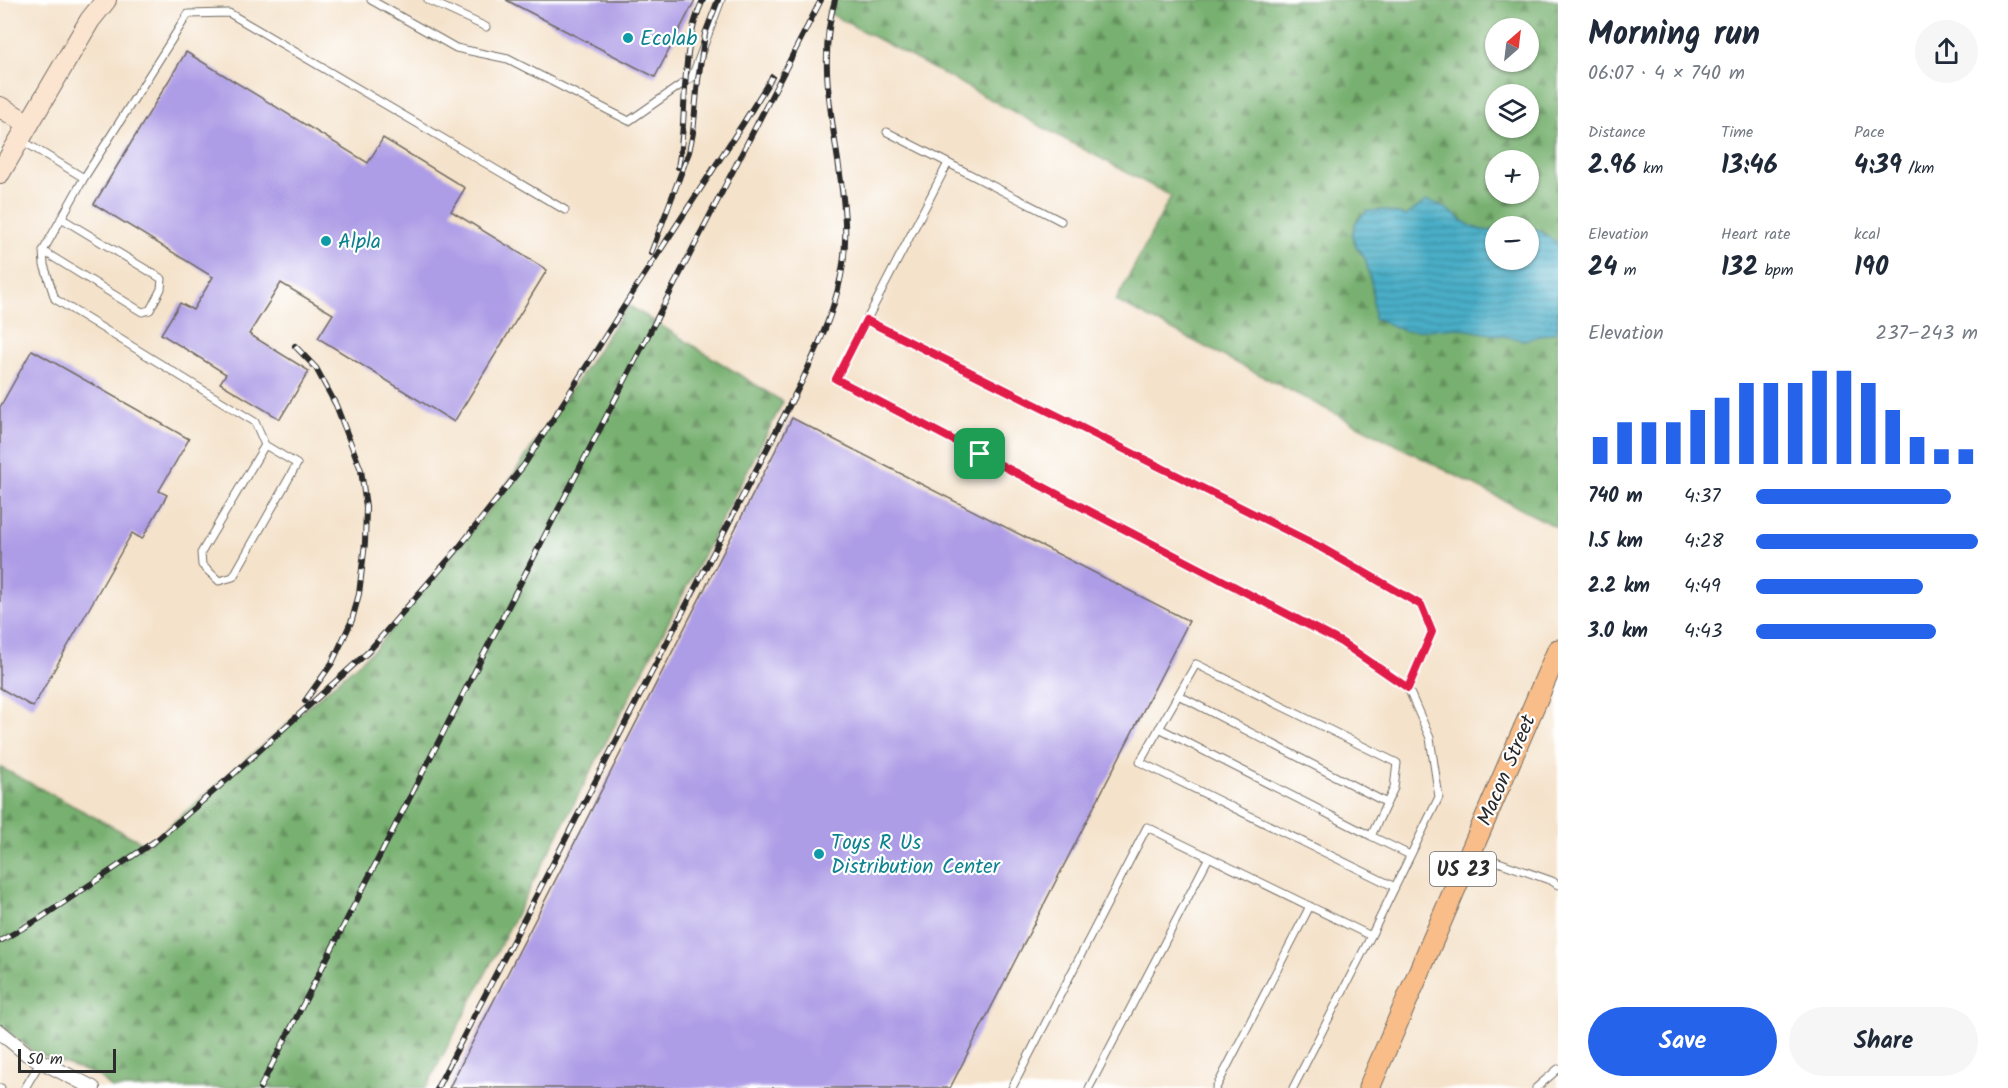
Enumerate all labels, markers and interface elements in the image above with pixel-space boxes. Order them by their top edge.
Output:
text: Morning run [1588,9,1760,62]
north arrow [1485,18,1539,72]
map controls [1485,18,1539,270]
button: share [1915,20,1978,83]
place label: Ecolab [640,23,697,56]
marker: Ecolab [621,31,635,45]
text: 06:07 · 4 × 740 m [1588,58,1745,90]
button: layers [1485,84,1539,138]
text: Distance [1588,120,1646,145]
text: Time [1721,120,1753,145]
text: Pace [1854,120,1885,145]
text: 2.96 [1588,145,1637,187]
text: 13:46 [1721,145,1778,187]
text: 4:39 [1854,145,1902,187]
button: + [1485,150,1539,204]
text: km [1637,156,1663,181]
text: /km [1902,156,1934,181]
button: − [1485,216,1539,270]
text: Elevation [1588,222,1649,247]
text: Heart rate [1721,222,1791,247]
text: kcal [1854,222,1880,247]
place label: Alpla [338,226,381,259]
marker: Alpla [319,234,333,248]
text: 24 [1588,247,1617,289]
text: 132 [1721,247,1758,289]
text: 190 [1854,247,1888,289]
text: m [1617,258,1636,283]
text: bpm [1758,258,1793,283]
text: Elevation [1588,318,1664,350]
text: 237–243 m [1876,318,1978,350]
pin [954,428,1005,479]
icon: arrive [963,437,996,470]
text: 740 m [1588,481,1643,513]
text: 4:37 [1684,481,1721,513]
text: 1.5 km [1588,526,1643,558]
text: 4:28 [1684,526,1724,558]
text: 2.2 km [1588,571,1650,603]
text: 4:49 [1684,571,1721,603]
text: 3.0 km [1588,616,1648,648]
text: 4:43 [1684,616,1722,648]
street label: Macon Street [1469,709,1546,831]
place label: Toys R Us Distribution Center [831,827,1001,884]
marker: Toys R Us Distribution Center [812,847,826,861]
road number: US 23 [1430,852,1496,886]
button: Save [1588,1007,1777,1076]
button: Share [1789,1007,1978,1076]
scale bar [18,1046,116,1074]
text: 50 m [27,1047,63,1072]

